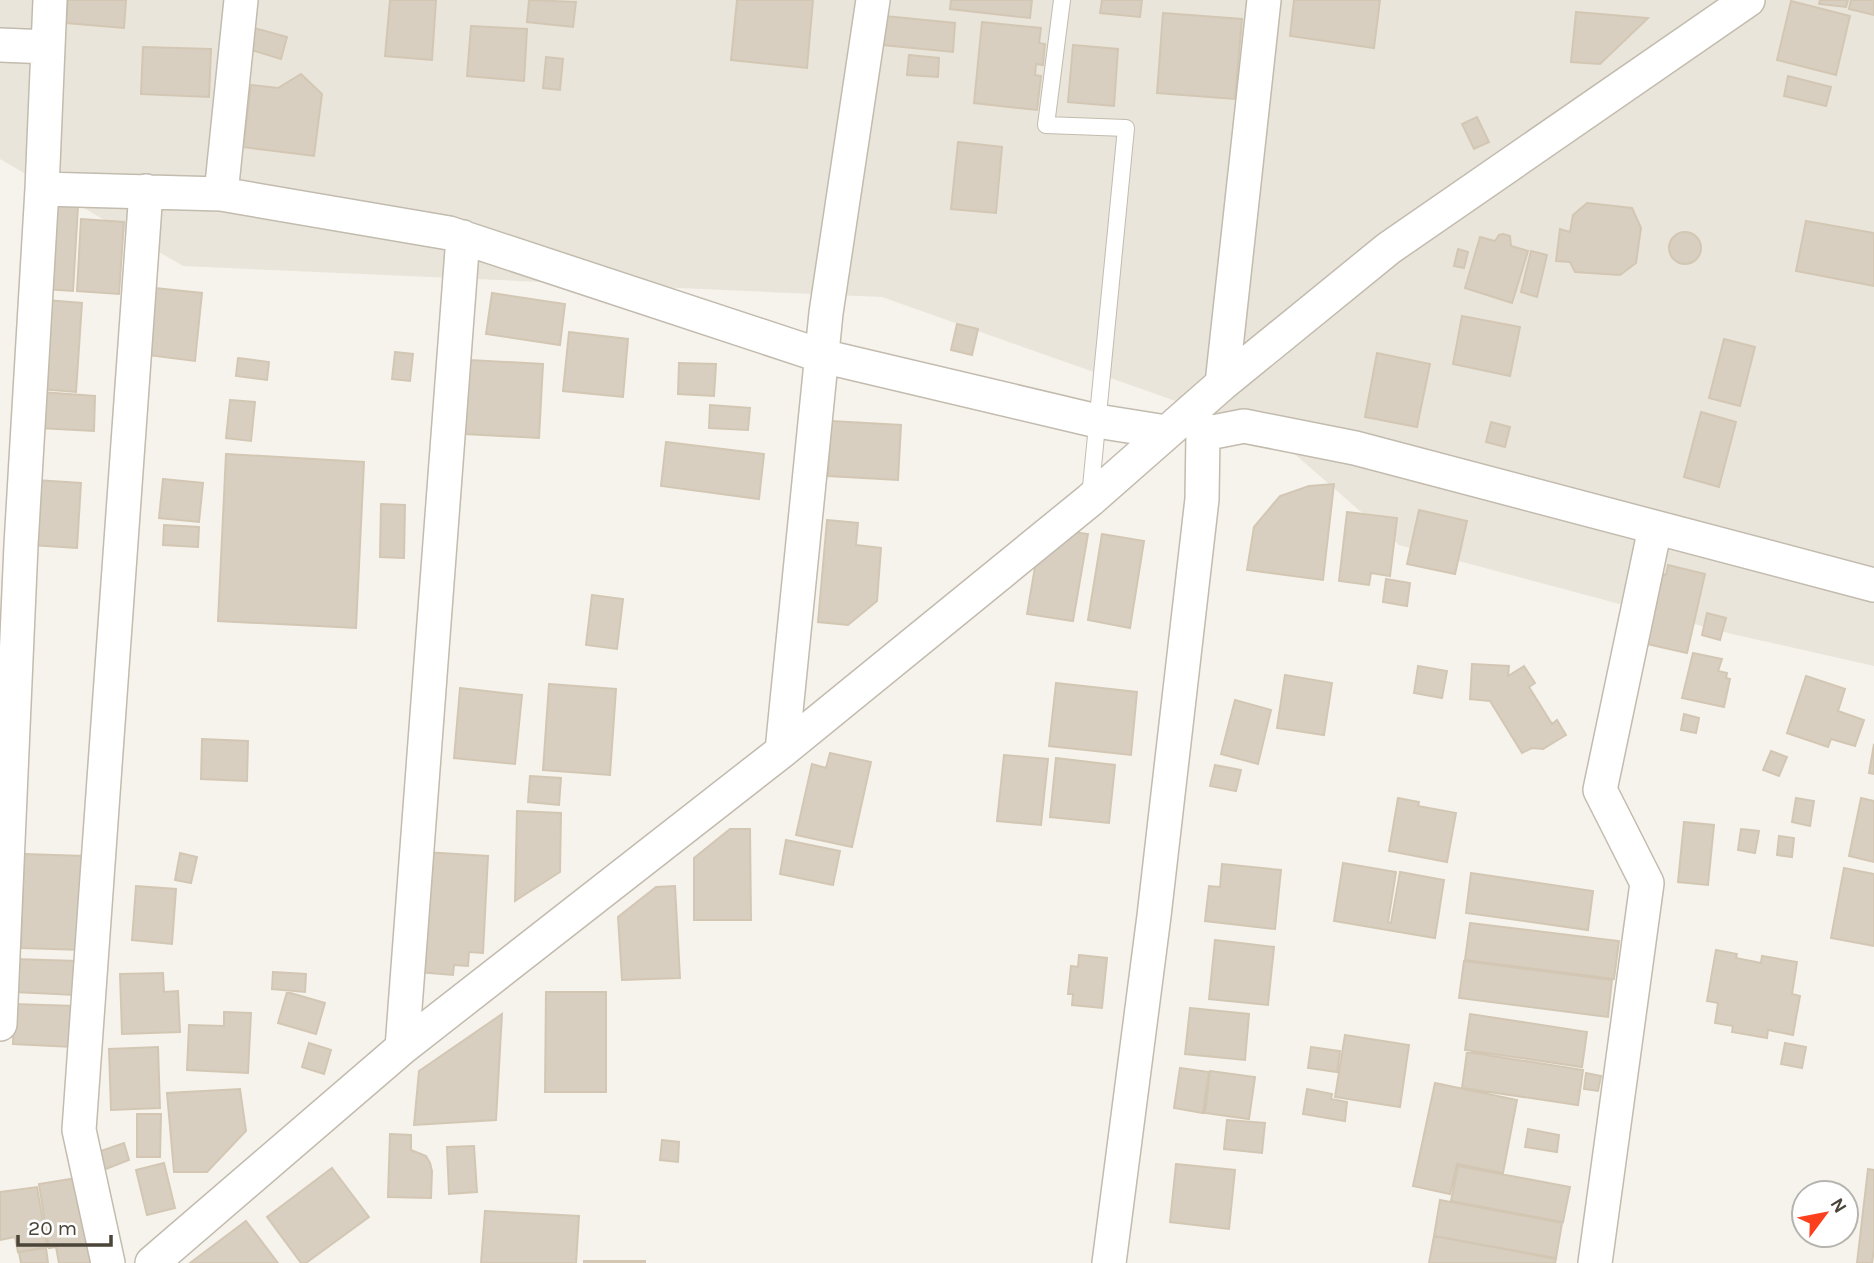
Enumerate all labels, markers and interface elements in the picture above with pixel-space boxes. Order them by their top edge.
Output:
north arrow [1790,1179,1860,1249]
text: N [1826,1194,1852,1217]
scale bar [18,1204,110,1248]
text: 20 m [28,1216,77,1240]

